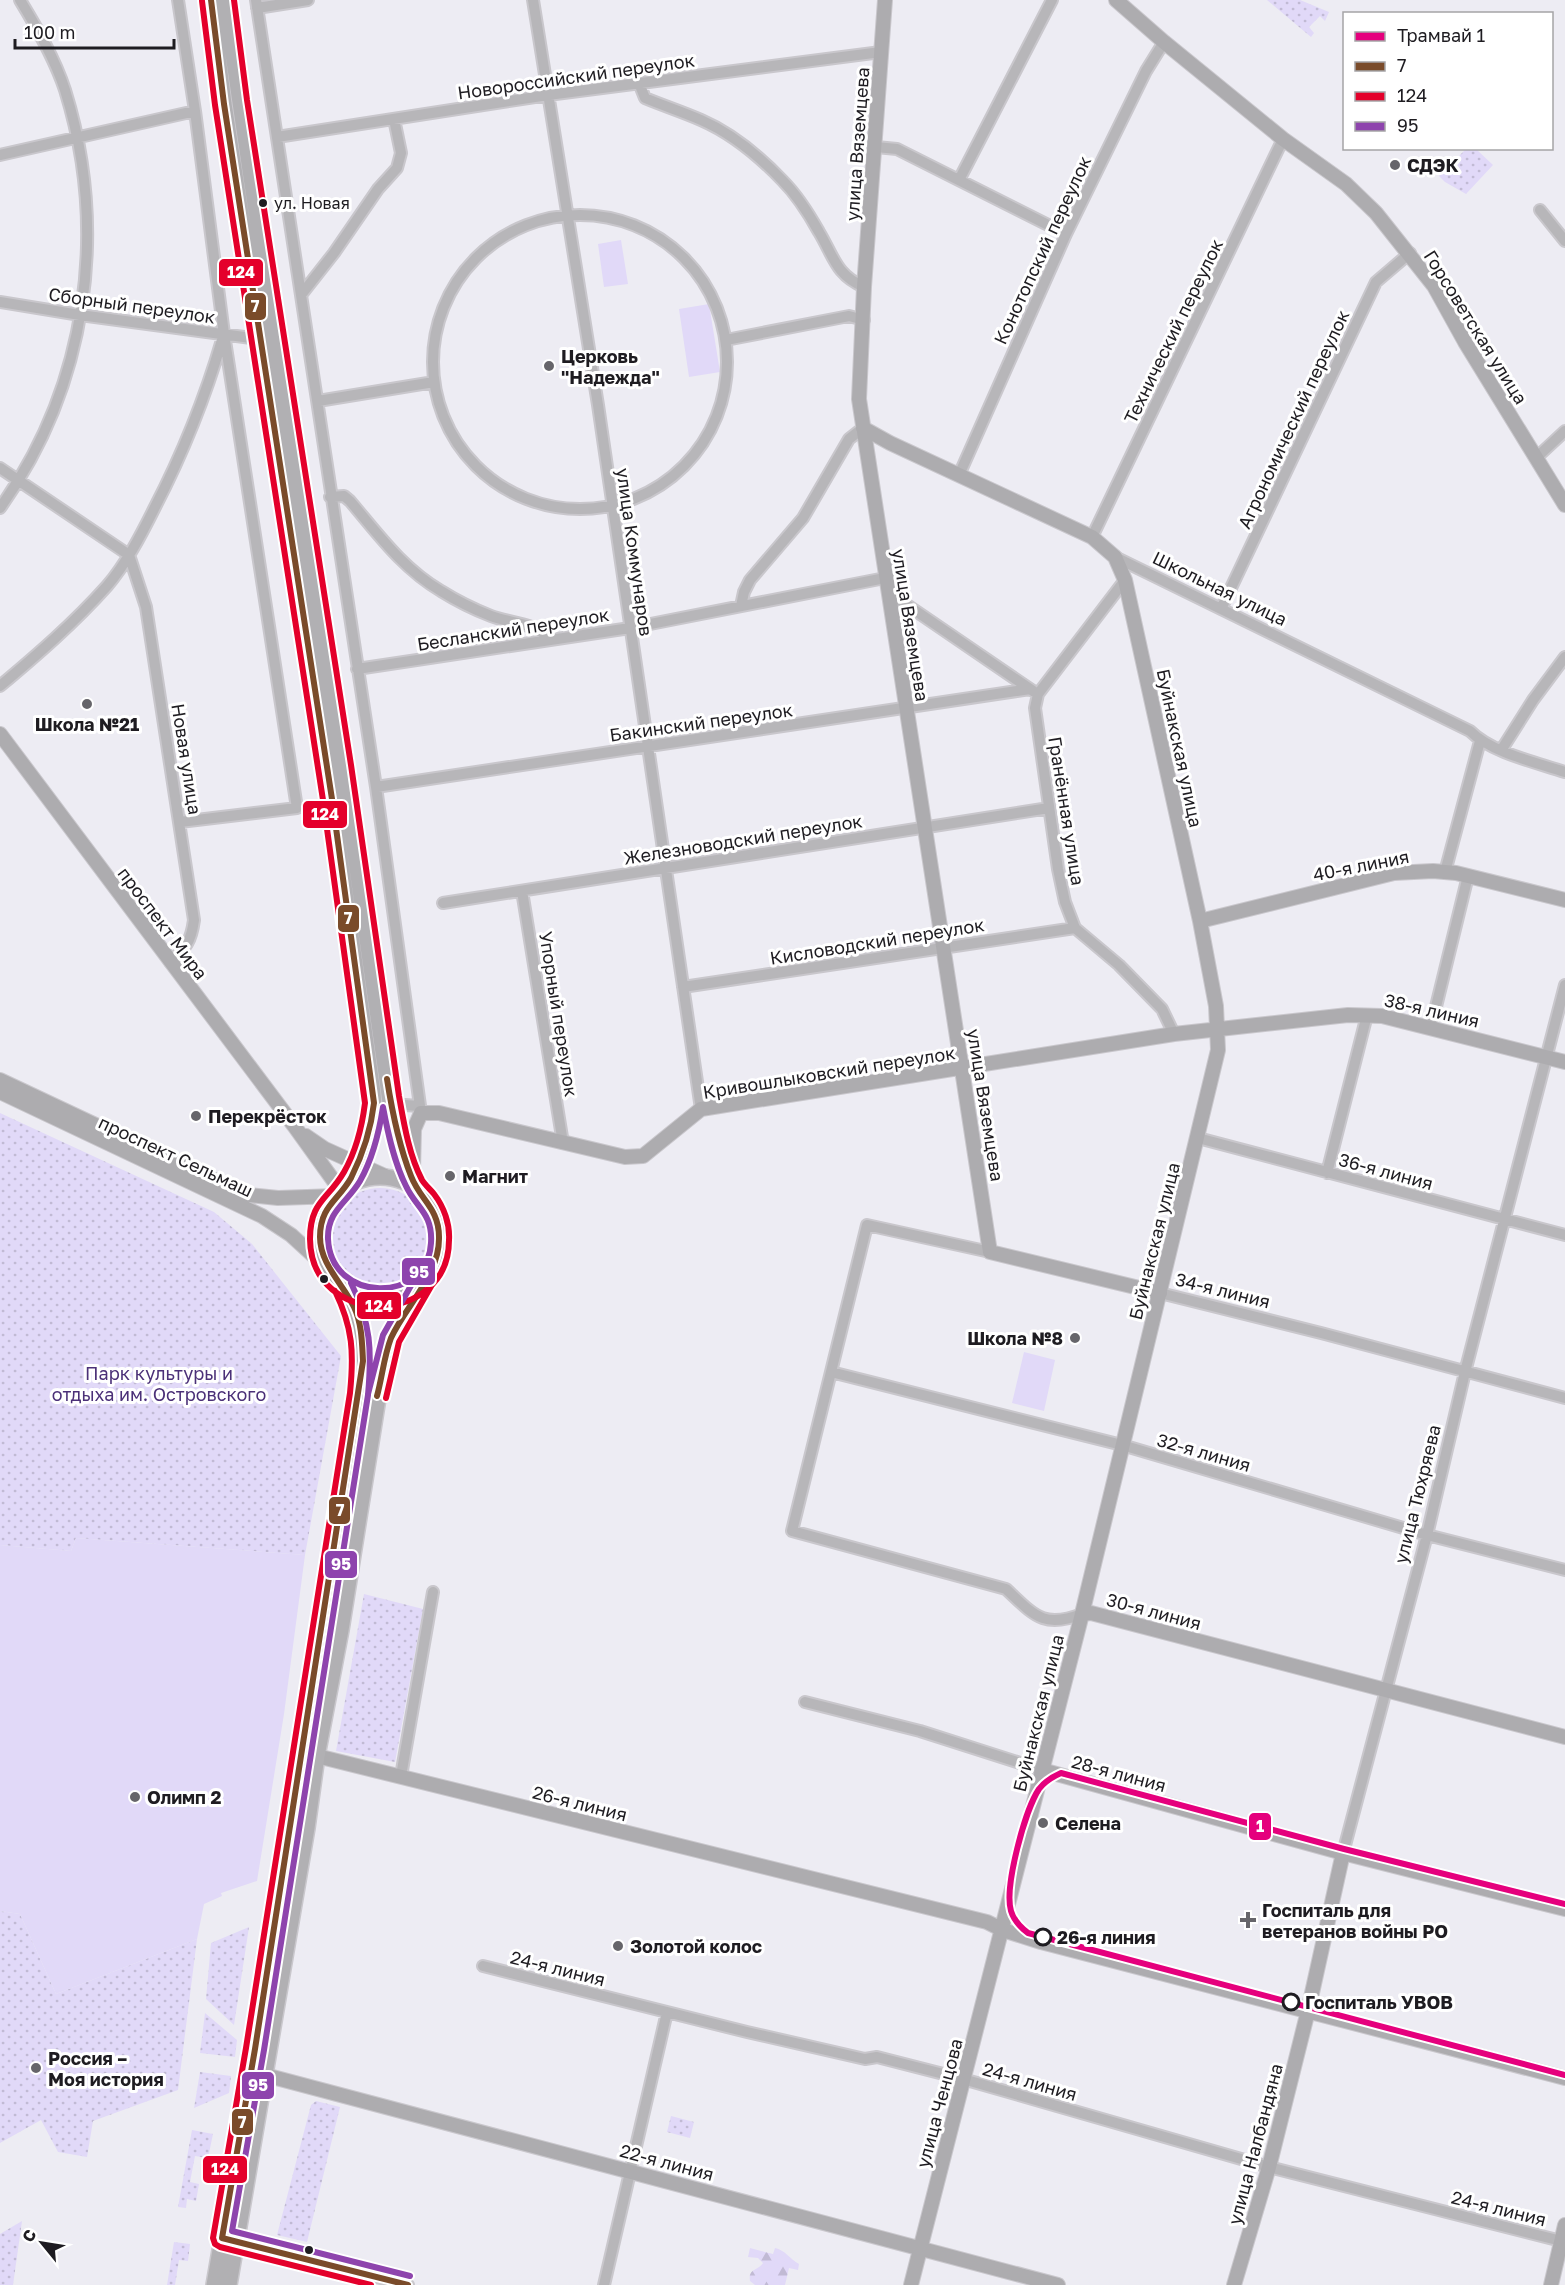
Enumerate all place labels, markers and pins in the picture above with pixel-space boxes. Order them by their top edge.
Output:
place label: СДЭК [1407,154,1459,176]
marker: СДЭК [1388,158,1402,172]
place label: ул. Новая [274,193,350,213]
marker: ул. Новая [257,197,269,209]
place label: Церковь "Надежда" [561,345,660,388]
marker: Церковь "Надежда" [542,359,556,373]
marker: Школа №21 [80,697,94,711]
place label: Школа №21 [35,713,139,735]
place label: Перекрёсток [208,1105,327,1127]
marker: Перекрёсток [189,1109,203,1123]
place label: Магнит [462,1165,528,1187]
marker: Магнит [443,1169,457,1183]
unlabelled marker [318,1273,330,1285]
place label: Школа №8 [967,1327,1063,1349]
marker: Школа №8 [1068,1331,1082,1345]
place label: Олимп 2 [147,1786,221,1808]
marker: Олимп 2 [128,1790,142,1804]
place label: Селена [1055,1812,1121,1834]
marker: Селена [1036,1816,1050,1830]
place label: Госпиталь для ветеранов войны РО [1262,1899,1448,1942]
marker: Госпиталь для ветеранов войны РО [1239,1911,1257,1929]
place label: 26-я линия [1057,1926,1155,1948]
marker: 26-я линия [1034,1928,1052,1946]
place label: Золотой колос [630,1935,762,1957]
marker: Золотой колос [611,1939,625,1953]
place label: Госпиталь УВОВ [1305,1991,1453,2013]
marker: Госпиталь УВОВ [1282,1993,1300,2011]
place label: Россия – Моя история [48,2047,164,2090]
marker: Россия – Моя история [29,2061,43,2075]
unlabelled marker [303,2244,315,2256]

